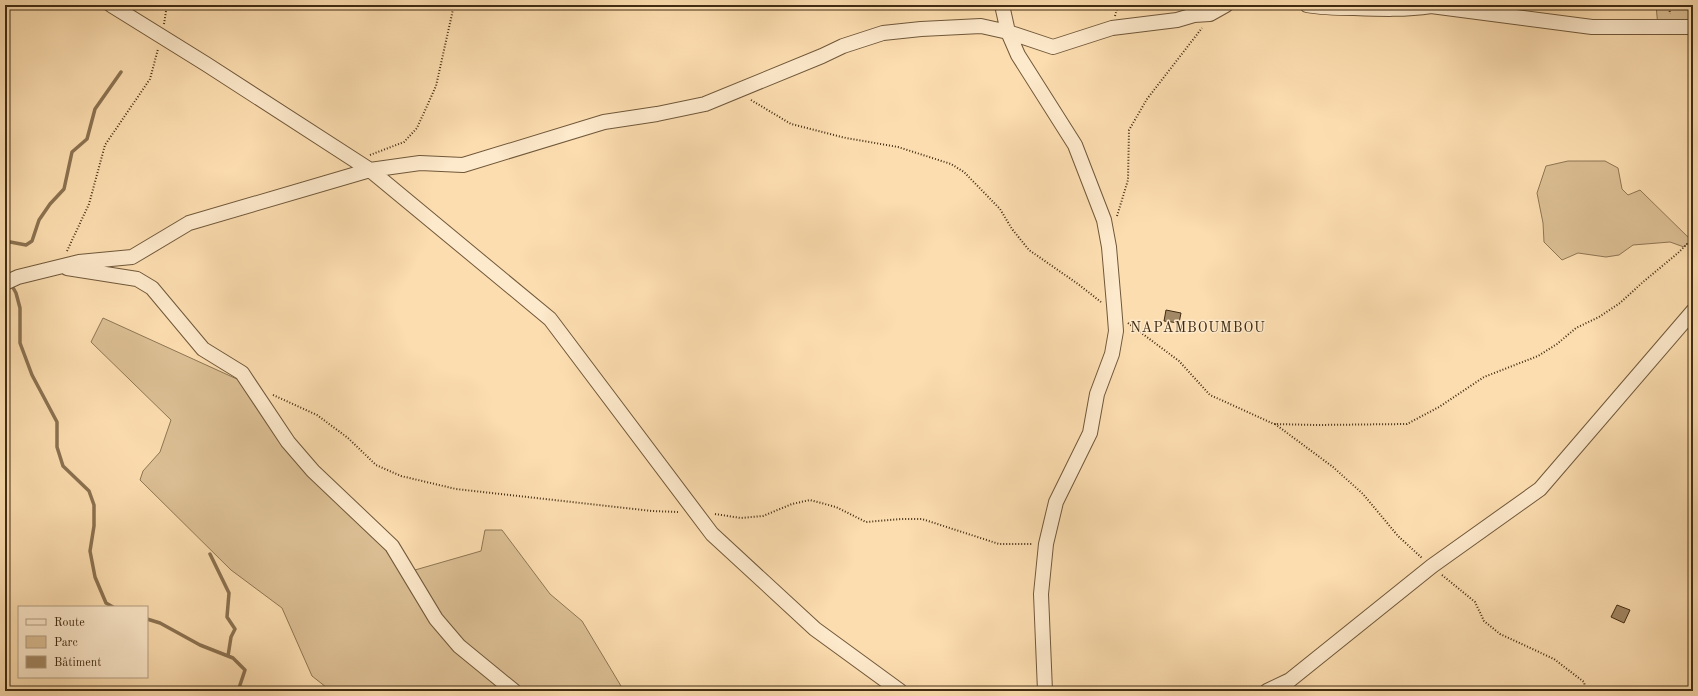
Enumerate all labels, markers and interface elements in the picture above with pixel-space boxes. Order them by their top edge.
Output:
district label: NAPAMBOUMBOU [1130,321,1266,335]
legend [18,606,148,678]
text: Route [54,617,85,629]
text: Parc [54,637,78,649]
text: Bâtiment [54,657,101,669]

